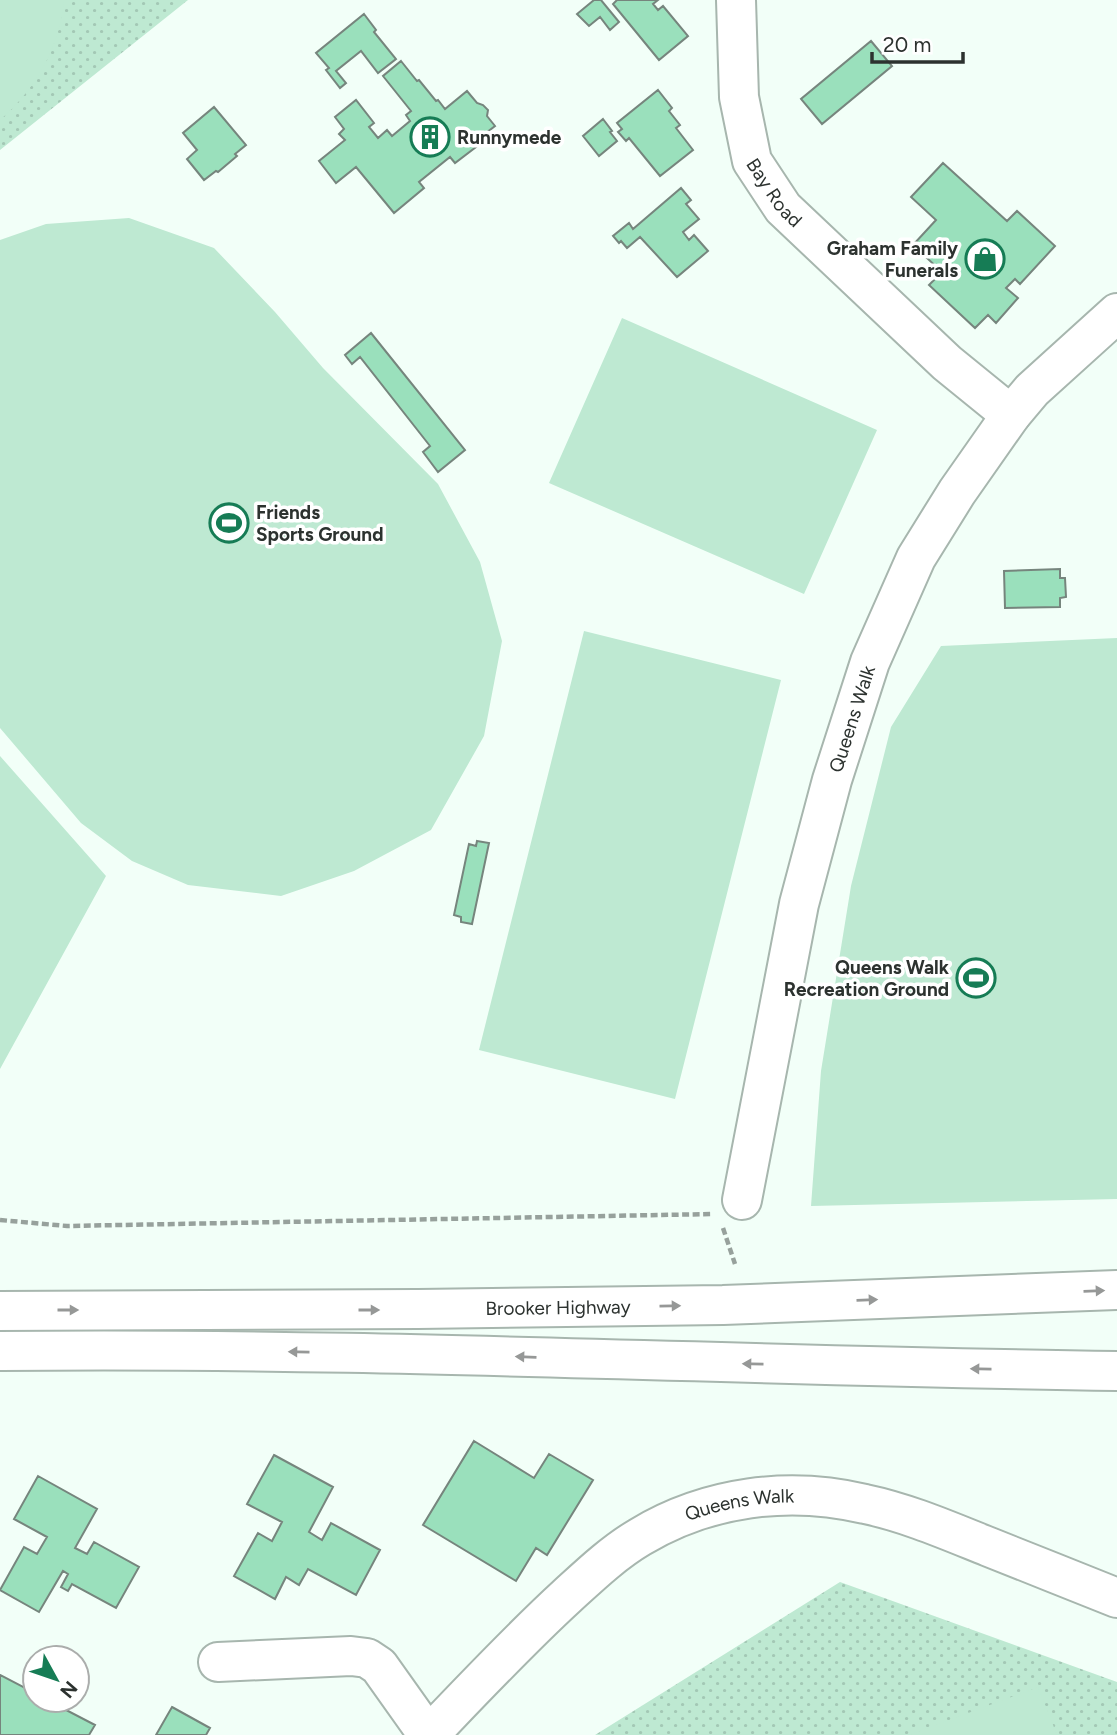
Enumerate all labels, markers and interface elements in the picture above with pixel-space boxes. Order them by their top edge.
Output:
scale bar [872,21,963,65]
text: 20 m [883,32,931,57]
building icon: Runnymede [409,116,451,158]
place label: Runnymede [457,126,562,149]
street label: Bay Road [741,154,807,232]
place label: Graham Family Funerals [827,237,958,282]
shop icon: Graham Family Funerals [964,238,1006,280]
place label: Friends Sports Ground [256,501,383,546]
sports icon: Friends Sports Ground [208,502,250,544]
street label: Queens Walk [824,662,880,775]
place label: Queens Walk Recreation Ground [784,956,950,1001]
sports icon: Queens Walk Recreation Ground [955,957,997,999]
one-way arrow [1083,1286,1105,1297]
one-way arrow [856,1294,878,1305]
street label: Brooker Highway [485,1295,631,1320]
one-way arrow [659,1300,681,1311]
one-way arrow [57,1304,79,1316]
one-way arrow [358,1304,380,1316]
one-way arrow [287,1346,309,1358]
one-way arrow [515,1351,537,1362]
one-way arrow [742,1358,764,1369]
one-way arrow [970,1363,992,1374]
street label: Queens Walk [682,1484,795,1526]
north arrow [21,1644,91,1714]
text: N [55,1677,82,1703]

